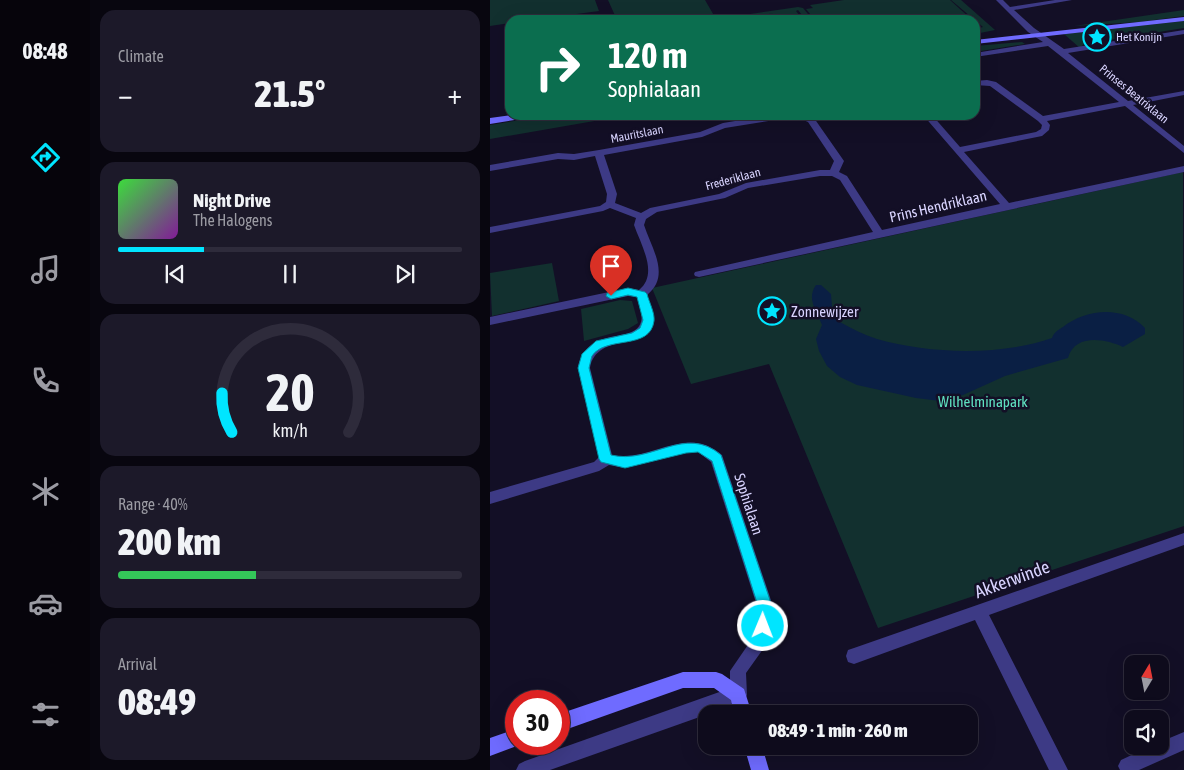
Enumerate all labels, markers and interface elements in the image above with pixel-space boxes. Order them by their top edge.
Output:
place icon: Het Konijn [1082,22,1112,52]
place label: Het Konijn [1116,30,1162,44]
icon: right [525,35,590,100]
text: 120 m [608,35,687,75]
text: 08:48 [22,38,68,64]
text: Climate [118,47,164,65]
street label: Prinses Beatrixlaan [1097,62,1171,126]
text: 21.5° [255,72,325,115]
text: Sophialaan [608,76,701,102]
text: − [118,78,133,110]
text: + [447,78,462,110]
street label: Mauritslaan [609,122,665,146]
icon: directions [28,140,63,175]
street label: Frederiklaan [704,165,762,193]
street label: Prins Hendriklaan [888,187,988,225]
text: Night Drive [193,189,271,211]
text: The Halogens [193,211,273,229]
pin [590,245,632,296]
icon: music [28,252,63,287]
icon: arrive [597,252,625,280]
icon: previous [161,260,189,288]
icon: pause [276,260,304,288]
icon: next [391,260,419,288]
place icon: Zonnewijzer [757,296,787,326]
place label: Zonnewijzer [791,303,859,320]
text: 20 [266,362,314,422]
icon: phone [28,363,63,398]
park label: Wilhelminapark [938,393,1028,410]
text: km/h [272,420,308,441]
street label: Sophialaan [731,471,767,537]
icon: climate [28,474,63,509]
text: Range · 40% [118,495,188,513]
text: 200 km [118,520,221,563]
street label: Akkerwinde [972,556,1052,602]
icon: car [28,586,63,621]
position arrow [736,599,788,651]
text: Arrival [118,655,157,673]
north arrow [1124,655,1169,700]
map controls [1124,655,1169,755]
text: 08:49 [118,680,196,723]
speed limit sign: 30 [505,690,570,755]
icon: filters [28,697,63,732]
button: sound [1124,710,1169,755]
text: 08:49 · 1 min · 260 m [768,719,908,741]

